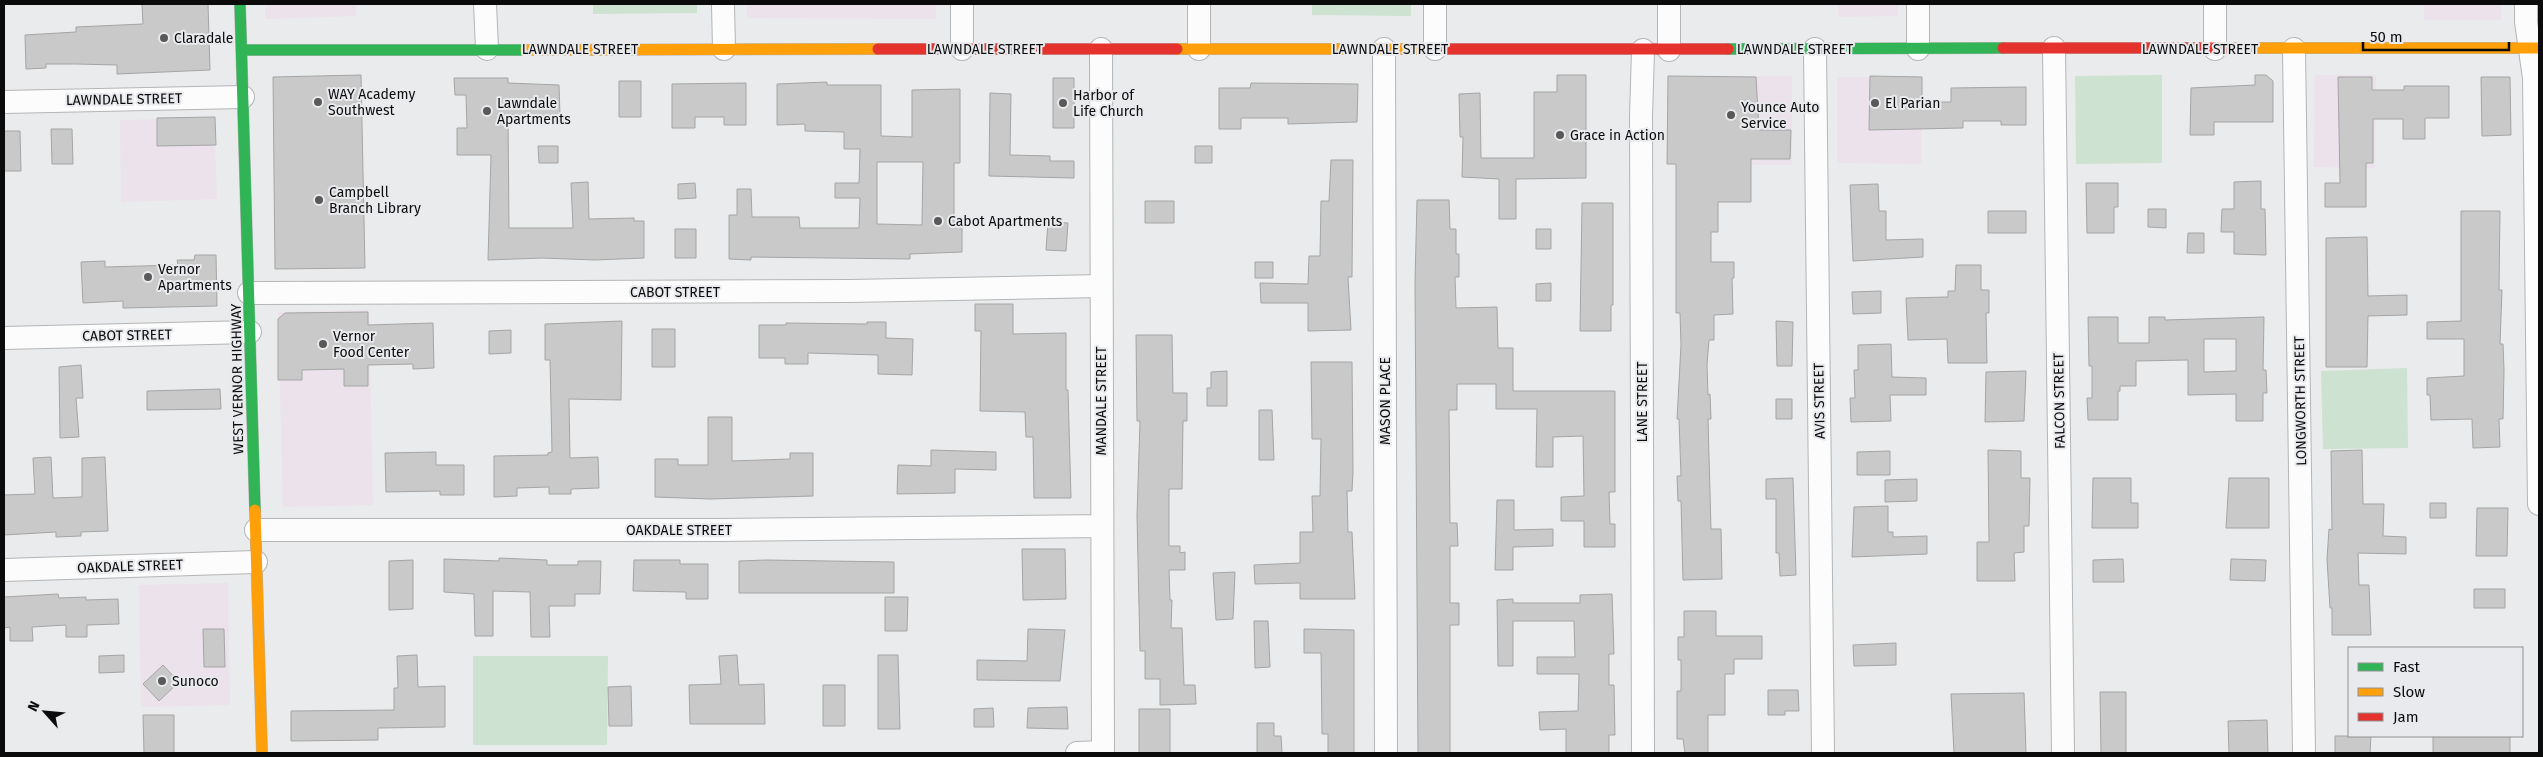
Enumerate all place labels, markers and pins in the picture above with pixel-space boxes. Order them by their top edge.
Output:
place label: Claradale [174,30,233,47]
marker: Claradale [158,32,170,44]
place label: WAY Academy Southwest [328,86,415,119]
place label: Harbor of Life Church [1073,87,1144,120]
place label: Lawndale Apartments [497,95,571,128]
place label: El Parian [1885,95,1940,112]
marker: WAY Academy Southwest [312,96,324,108]
marker: Harbor of Life Church [1057,97,1069,109]
marker: El Parian [1869,97,1881,109]
place label: Younce Auto Service [1741,99,1819,132]
marker: Lawndale Apartments [481,105,493,117]
marker: Younce Auto Service [1725,109,1737,121]
place label: Grace in Action [1570,127,1665,144]
marker: Grace in Action [1554,129,1566,141]
place label: Campbell Branch Library [329,184,421,217]
marker: Campbell Branch Library [313,194,325,206]
place label: Cabot Apartments [948,213,1063,230]
marker: Cabot Apartments [932,215,944,227]
place label: Vernor Apartments [158,261,232,294]
marker: Vernor Apartments [142,271,154,283]
place label: Vernor Food Center [333,328,410,361]
marker: Vernor Food Center [317,338,329,350]
place label: Sunoco [172,673,219,690]
marker: Sunoco [156,675,168,687]

